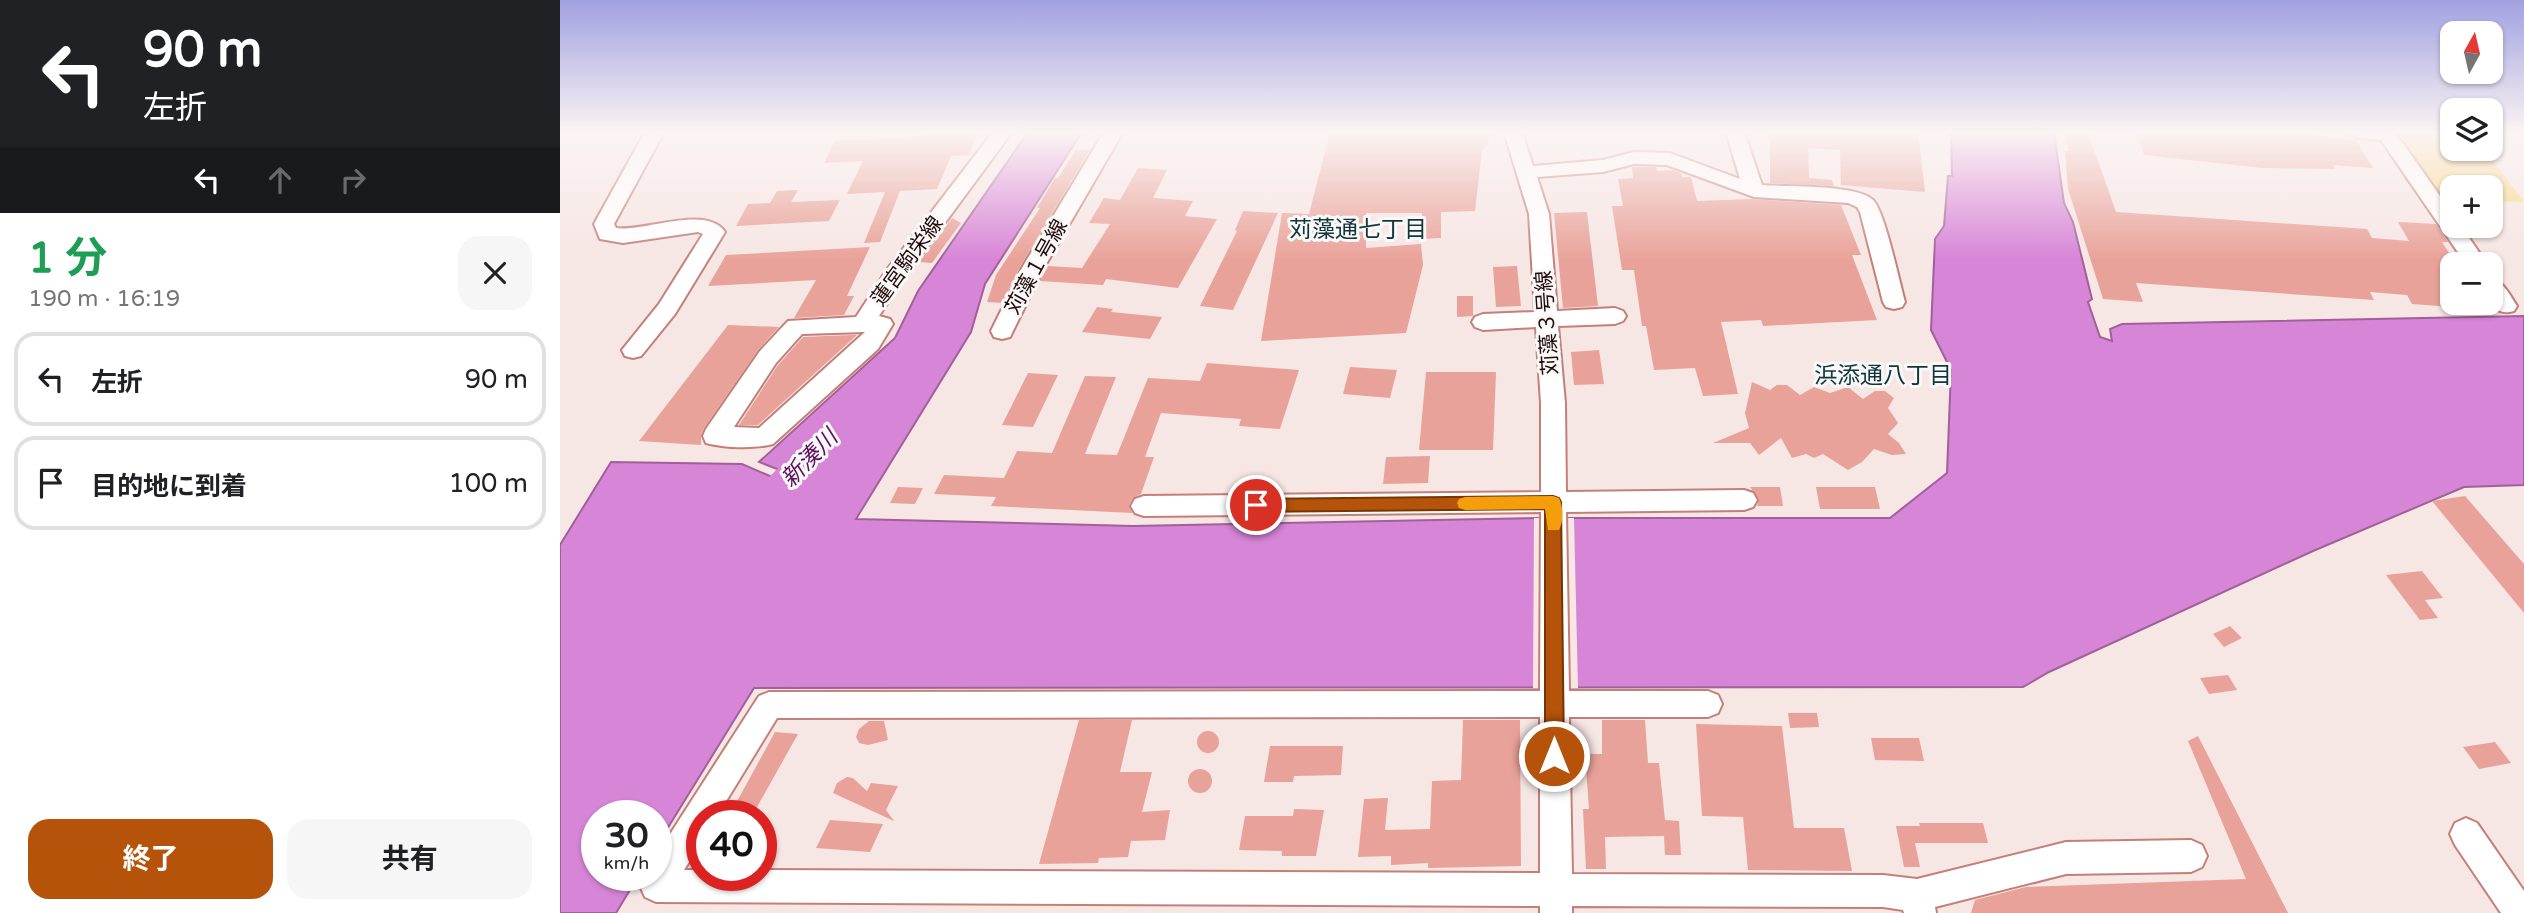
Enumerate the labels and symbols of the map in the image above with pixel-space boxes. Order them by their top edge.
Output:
north arrow [2440,21,2502,84]
street label: 蓮宮駒栄線 [866,211,948,311]
street label: 苅藻１号線 [1000,215,1073,319]
district label: 苅藻通七丁目 [1289,216,1427,244]
street label: 苅藻３号線 [1531,270,1564,376]
district label: 浜添通八丁目 [1814,362,1952,390]
water label: 新湊川 [776,422,846,493]
pin [1226,475,1286,535]
position arrow [1517,719,1591,793]
speed limit sign: 40 [686,800,777,891]

